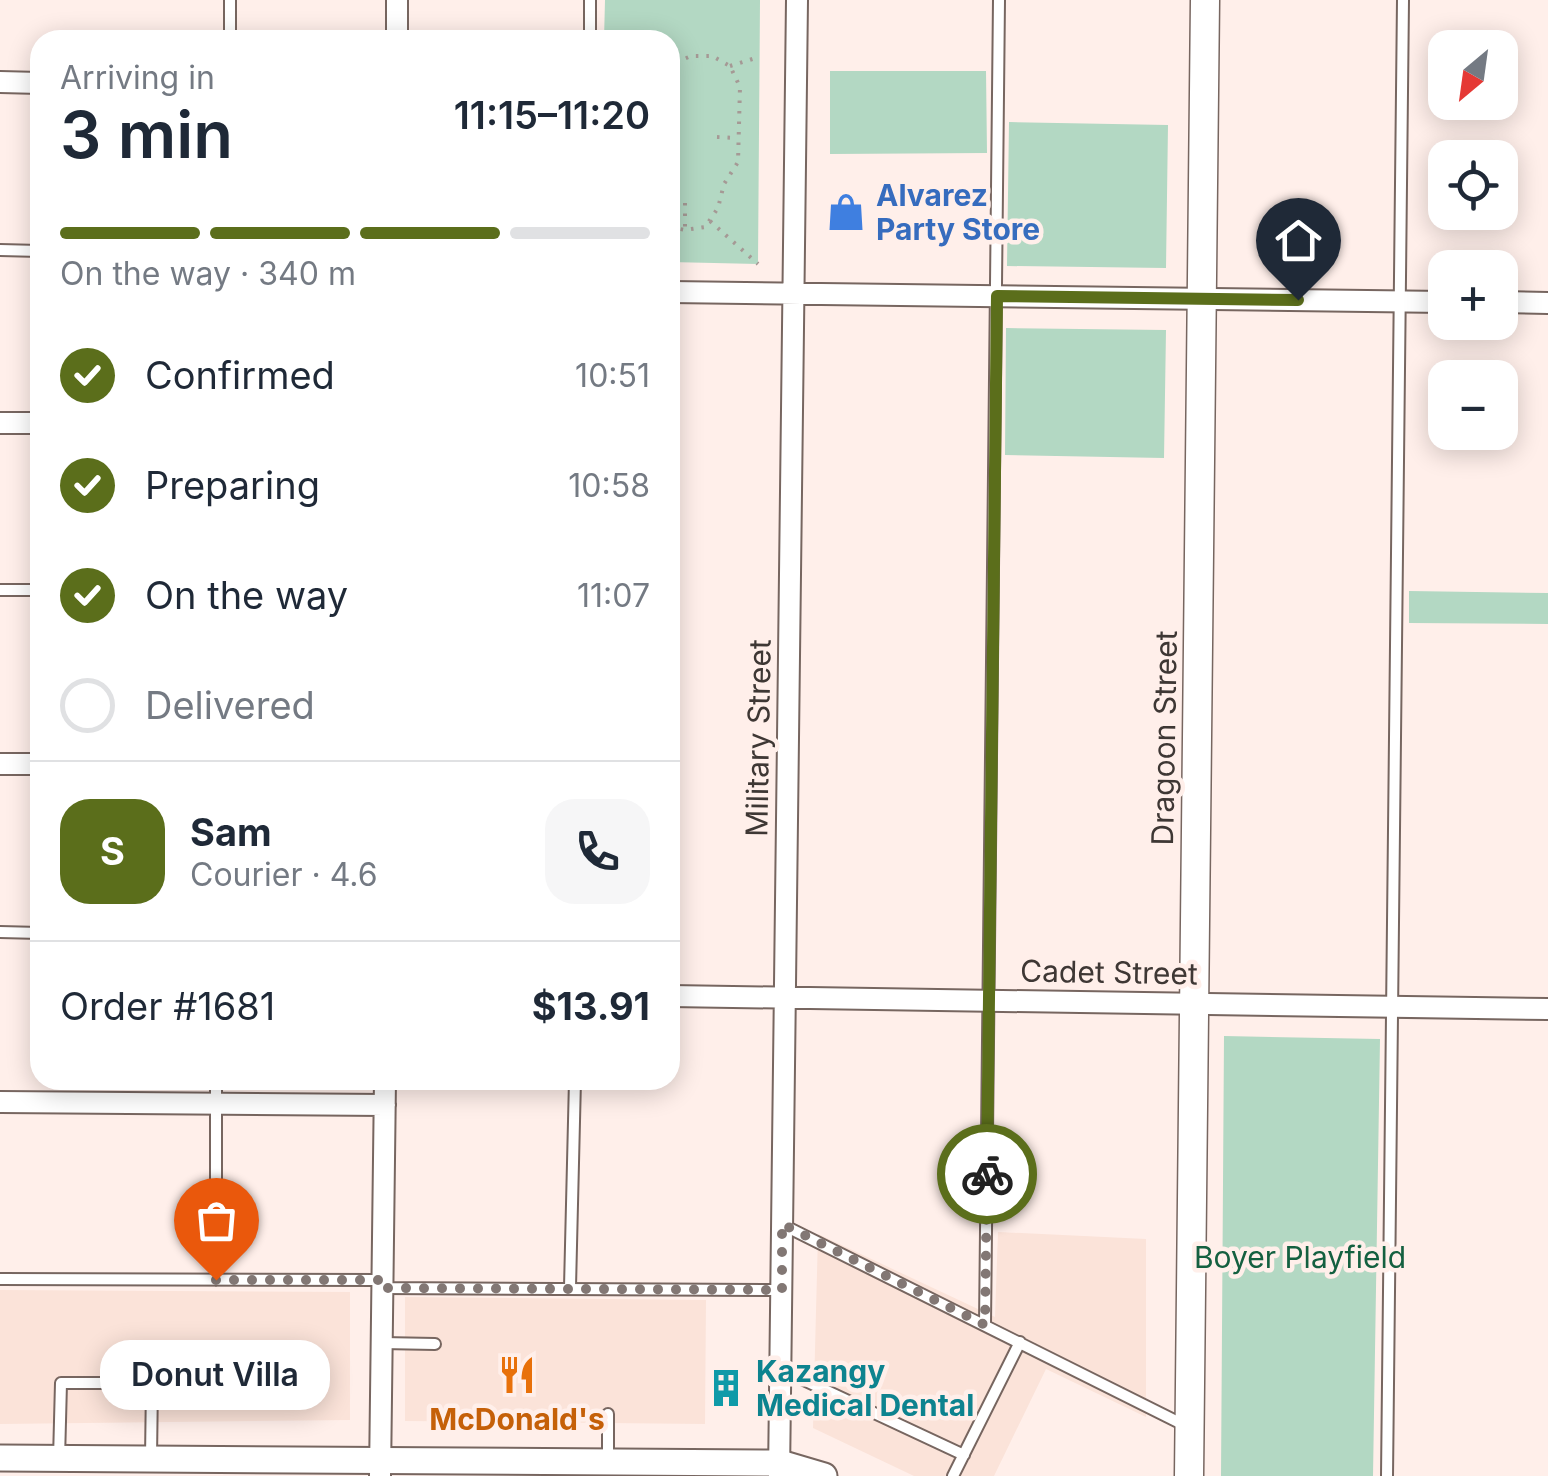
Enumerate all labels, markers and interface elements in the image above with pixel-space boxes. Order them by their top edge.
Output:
north arrow [1428,30,1518,120]
map controls [1428,30,1518,450]
text: Arriving in [60,58,215,97]
text: 11:15–11:20 [454,92,650,138]
text: 3 min [60,95,233,174]
button: locate [1428,140,1518,230]
place label: Alvarez Party Store [876,177,1040,247]
shop icon: Alvarez Party Store [825,191,867,233]
pin [1256,198,1341,301]
icon: home [1271,213,1326,268]
button: + [1428,250,1518,340]
text: On the way · 340 m [60,254,356,293]
icon: check [60,348,115,403]
text: Confirmed [145,352,335,398]
text: 10:51 [575,356,650,395]
button: − [1428,360,1518,450]
icon: check [60,458,115,513]
text: Preparing [145,462,320,508]
text: 10:58 [568,466,650,505]
icon: check [60,568,115,623]
text: On the way [145,572,348,618]
text: 11:07 [577,576,650,615]
street label: Dragoon Street [1144,630,1184,846]
street label: Military Street [738,639,778,837]
text: Delivered [145,682,315,728]
button: phone [545,799,650,904]
text: Sam [190,809,272,855]
text: S [100,828,125,874]
text: Courier · 4.6 [190,855,378,894]
street label: Cadet Street [1020,952,1198,992]
text: Order #1681 [60,983,275,1029]
text: $13.91 [532,983,650,1029]
courier [937,1124,1037,1224]
icon: bike [960,1147,1015,1202]
pin [174,1178,259,1281]
icon: bag [189,1193,244,1248]
park label: Boyer Playfield [1194,1239,1406,1275]
callout: Donut Villa [101,1340,331,1410]
place label: Kazangy Medical Dental [756,1353,974,1423]
restaurant icon: McDonald's [496,1354,538,1396]
text: Donut Villa [131,1355,299,1394]
building icon: Kazangy Medical Dental [705,1367,747,1409]
place label: McDonald's [429,1401,605,1437]

